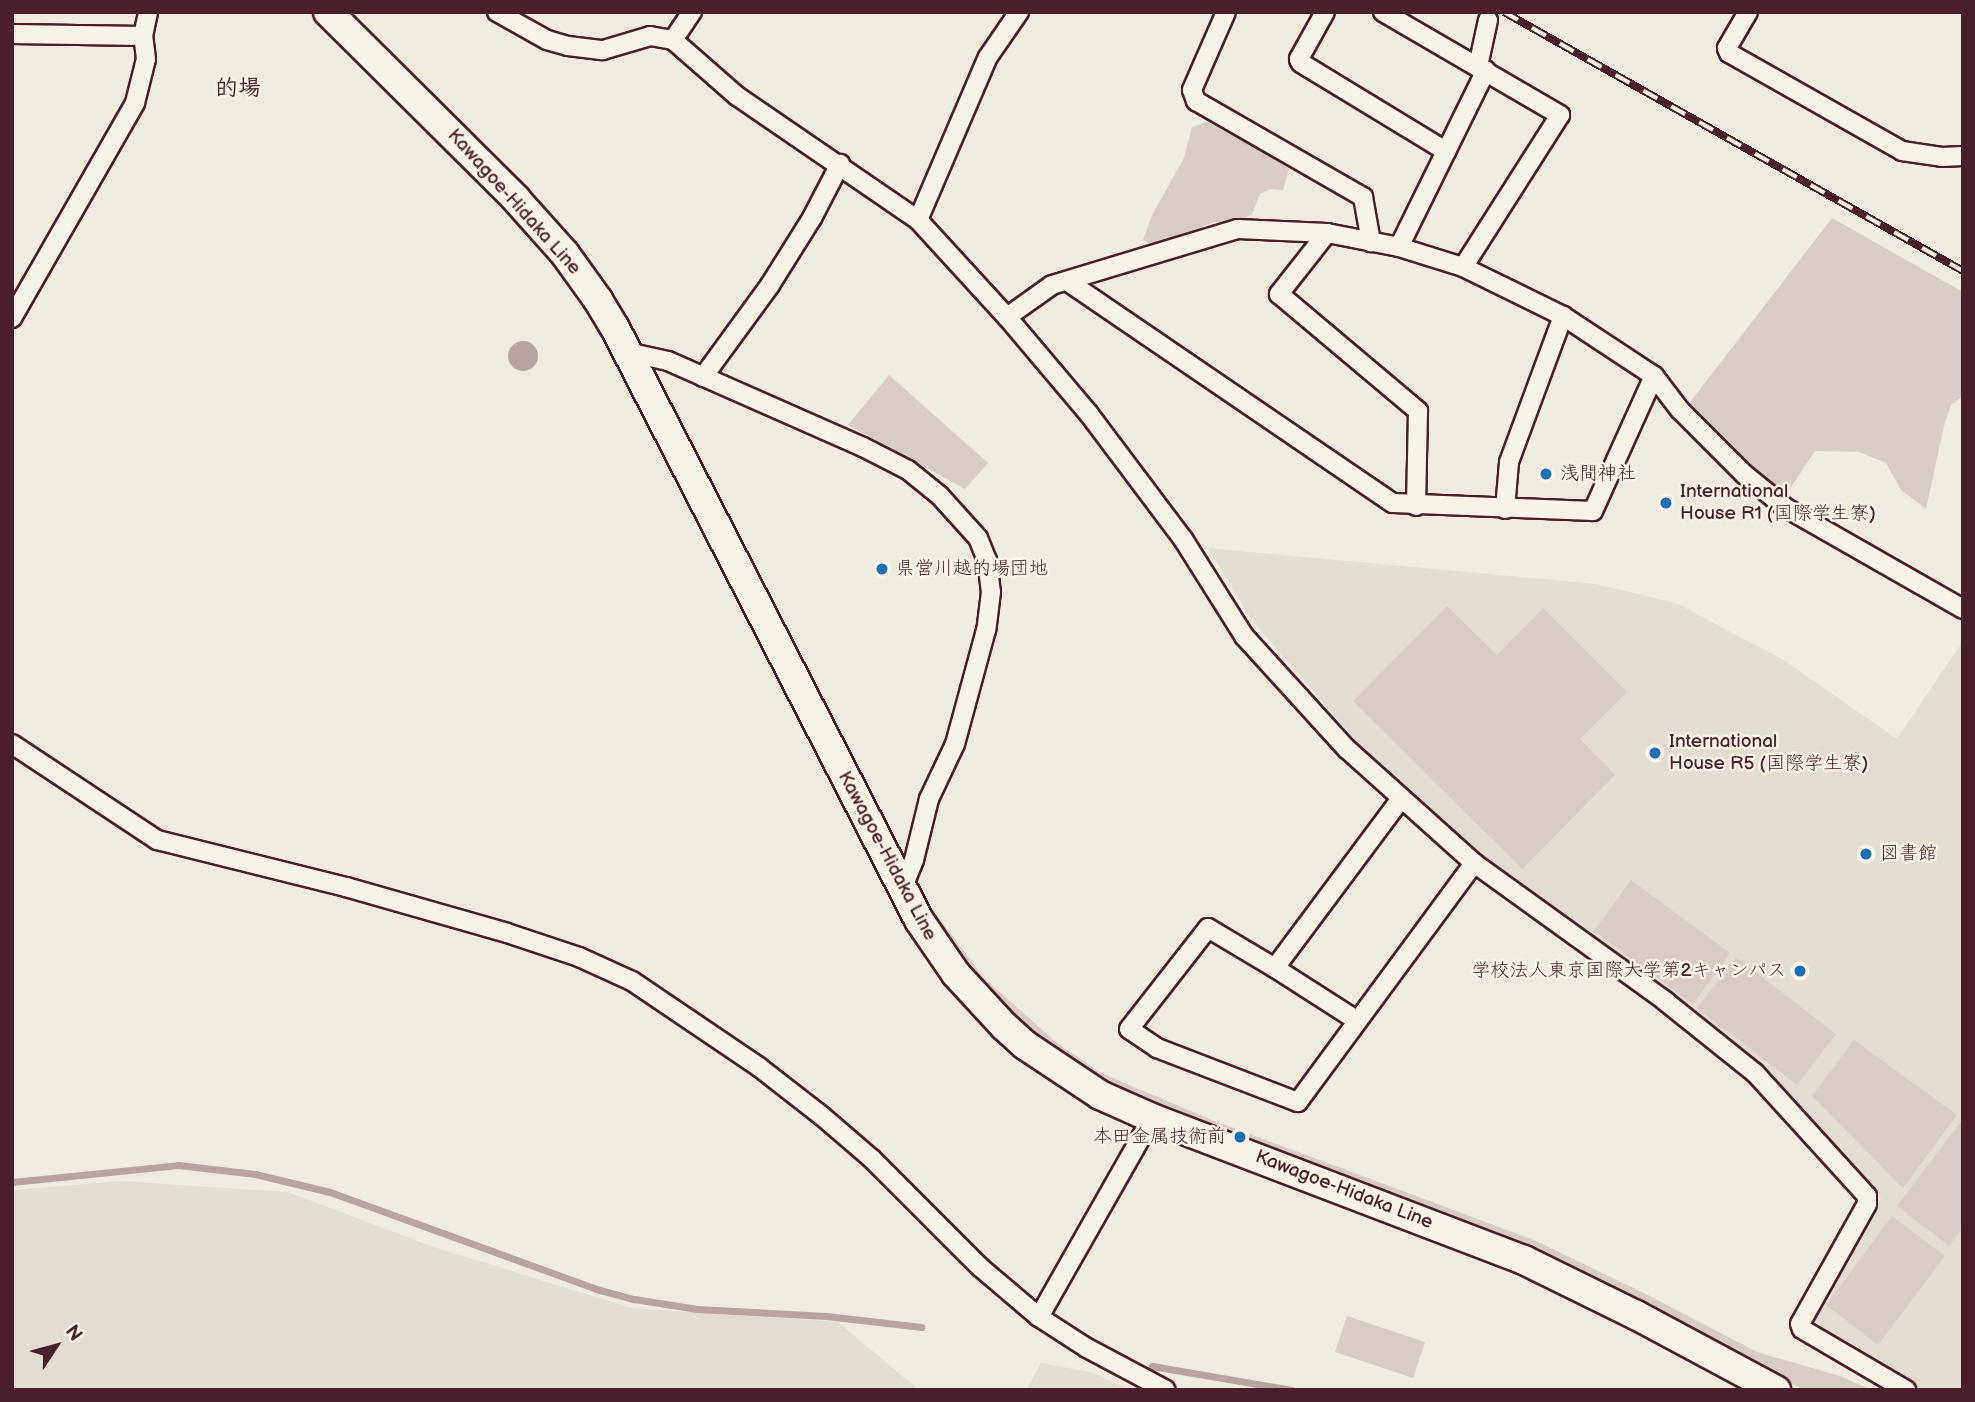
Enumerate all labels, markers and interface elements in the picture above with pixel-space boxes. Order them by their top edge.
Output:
district label: 的場 [215,74,261,102]
street label: Kawagoe-Hidaka Line [443,124,585,280]
place label: 浅間神社 [1560,463,1636,485]
marker: 浅間神社 [1538,466,1554,482]
place label: International House R1 (国際学生寮) [1680,481,1876,525]
marker: International House R1 (国際学生寮) [1658,495,1674,511]
place label: 県営川越的場団地 [896,558,1048,580]
marker: 県営川越的場団地 [874,561,890,577]
place label: International House R5 (国際学生寮) [1669,731,1868,775]
marker: International House R5 (国際学生寮) [1647,745,1663,761]
street label: Kawagoe-Hidaka Line [833,767,941,945]
place label: 図書館 [1880,843,1937,865]
marker: 図書館 [1858,846,1874,862]
place label: 学校法人東京国際大学第2キャンパス [1471,960,1786,982]
marker: 学校法人東京国際大学第2キャンパス [1792,963,1808,979]
place label: 本田金属技術前 [1093,1126,1226,1148]
marker: 本田金属技術前 [1232,1129,1248,1145]
street label: Kawagoe-Hidaka Line [1252,1146,1436,1234]
north arrow [21,1311,91,1381]
text: N [60,1321,87,1346]

